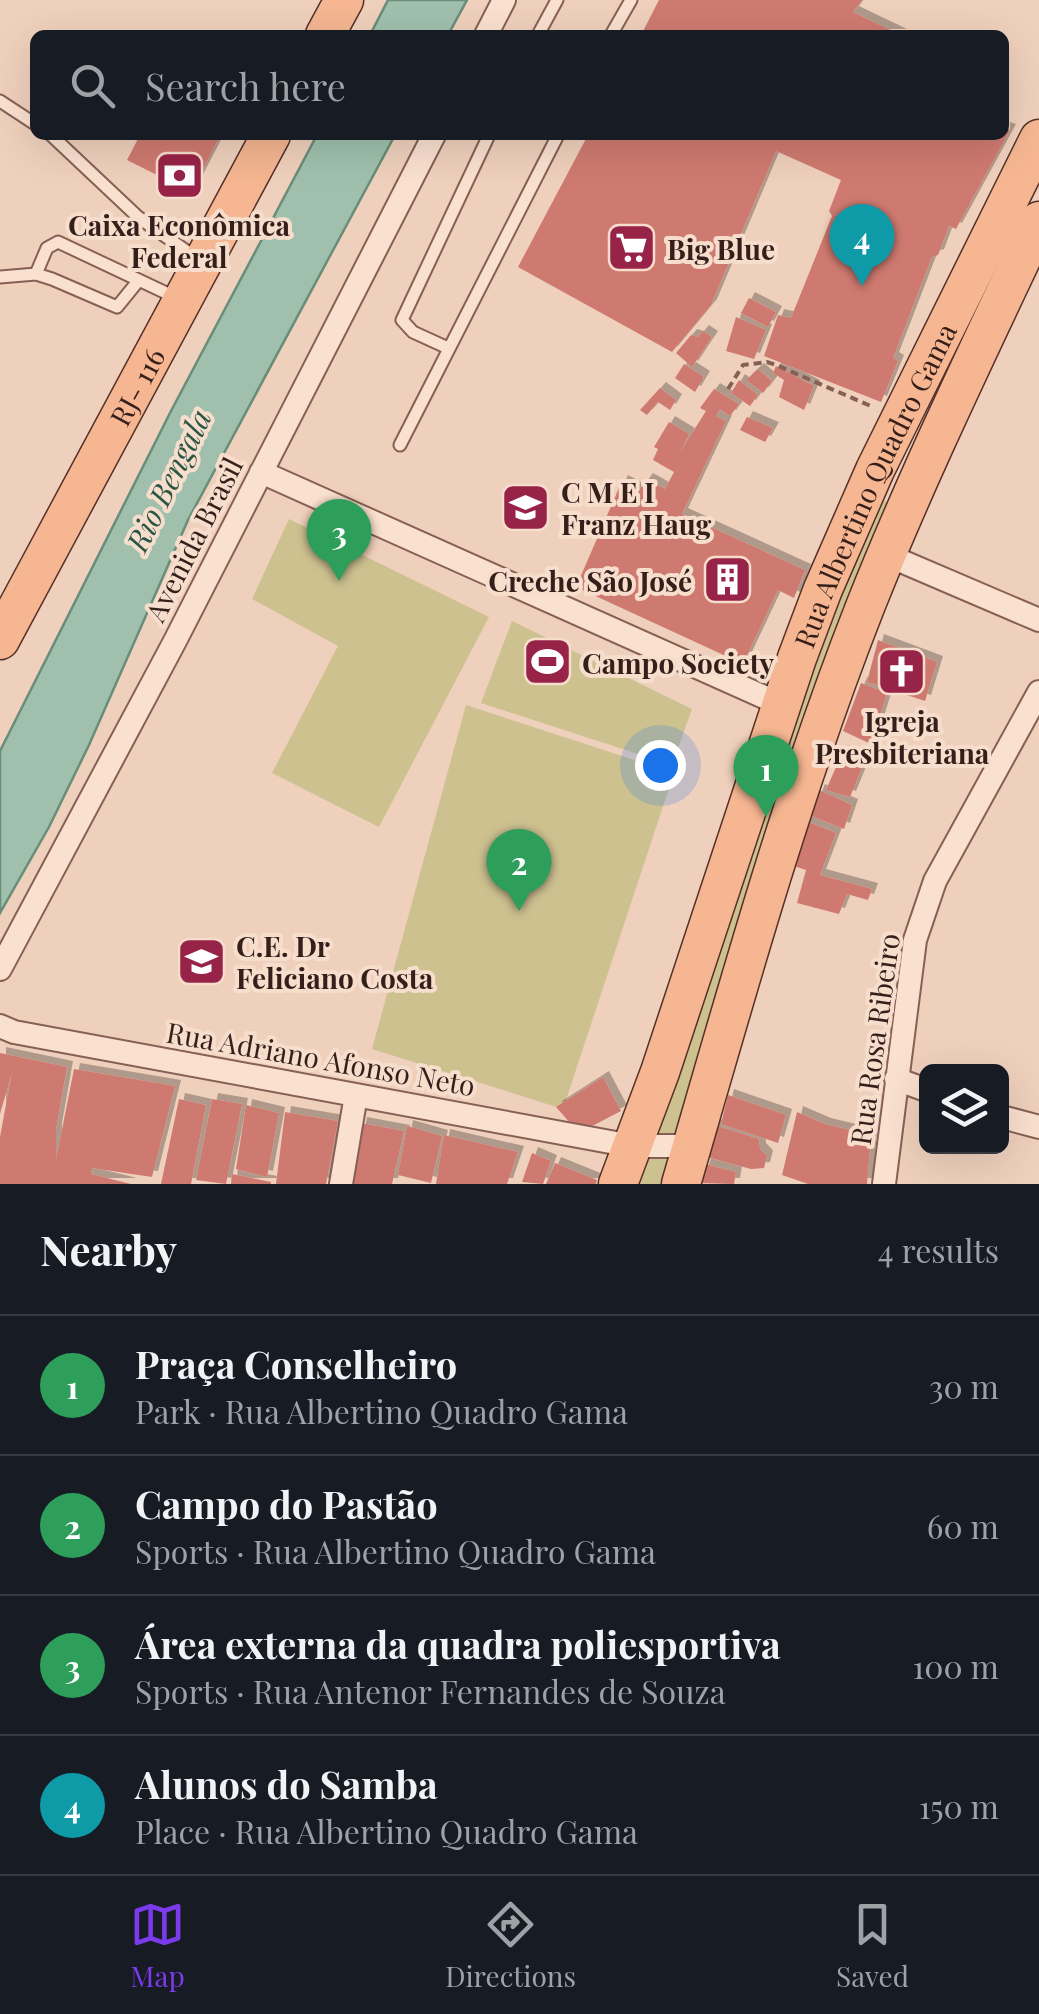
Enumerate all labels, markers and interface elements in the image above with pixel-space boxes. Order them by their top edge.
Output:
search box [30,30,1009,140]
icon: search [65,58,120,113]
text: Search here [145,60,346,111]
bank icon: Caixa Econômica Federal [153,150,205,202]
pin: 4 [830,204,894,286]
place label: Caixa Econômica Federal [68,206,290,275]
supermarket icon: Big Blue [606,222,658,274]
place label: Big Blue [667,230,775,267]
street label: Rua Albertino Quadro Gama [784,316,964,653]
street label: RJ- 116 [100,341,172,432]
water label: Rio Bengala [116,402,220,559]
street label: Avenida Brasil [135,451,250,628]
place label: C M E I Franz Haug [561,473,712,542]
school or university icon: C M E I Franz Haug [500,481,552,533]
pin: 3 [306,498,372,581]
building icon: Creche São José [701,554,753,606]
place label: Creche São José [488,562,692,599]
sports icon: Campo Society [521,636,573,688]
place label: Campo Society [582,644,775,681]
church icon: Igreja Presbiteriana [876,646,928,698]
place label: Igreja Presbiteriana [815,702,990,771]
pin: 1 [734,734,798,817]
your location [635,740,686,791]
pin: 2 [486,828,552,911]
place label: C.E. Dr Feliciano Costa [236,927,434,996]
street label: Rua Rosa Ribeiro [841,931,907,1147]
school or university icon: C.E. Dr Feliciano Costa [175,935,227,987]
street label: Rua Adriano Afonso Neto [164,1013,478,1103]
map controls [919,1064,1009,1154]
button: layers [919,1064,1009,1154]
text: Nearby [40,1221,177,1277]
text: 4 results [878,1228,999,1271]
text: Praça Conselheiro [135,1338,457,1389]
text: 1 [66,1364,79,1407]
text: 30 m [929,1364,999,1407]
text: Park · Rua Albertino Quadro Gama [135,1389,628,1432]
text: Campo do Pastão [135,1478,438,1529]
text: 2 [64,1504,81,1547]
text: 60 m [927,1504,999,1547]
text: Sports · Rua Albertino Quadro Gama [135,1529,656,1572]
text: Área externa da quadra poliesportiva [135,1618,781,1669]
text: 3 [65,1644,80,1687]
text: 100 m [912,1644,999,1687]
text: Sports · Rua Antenor Fernandes de Souza [135,1669,726,1712]
text: Alunos do Samba [135,1758,438,1809]
text: 4 [64,1784,81,1827]
text: 150 m [919,1784,999,1827]
text: Place · Rua Albertino Quadro Gama [135,1809,638,1852]
tab: Map [130,1897,185,1994]
tab: Directions [445,1897,576,1994]
tab: Saved [836,1897,909,1994]

